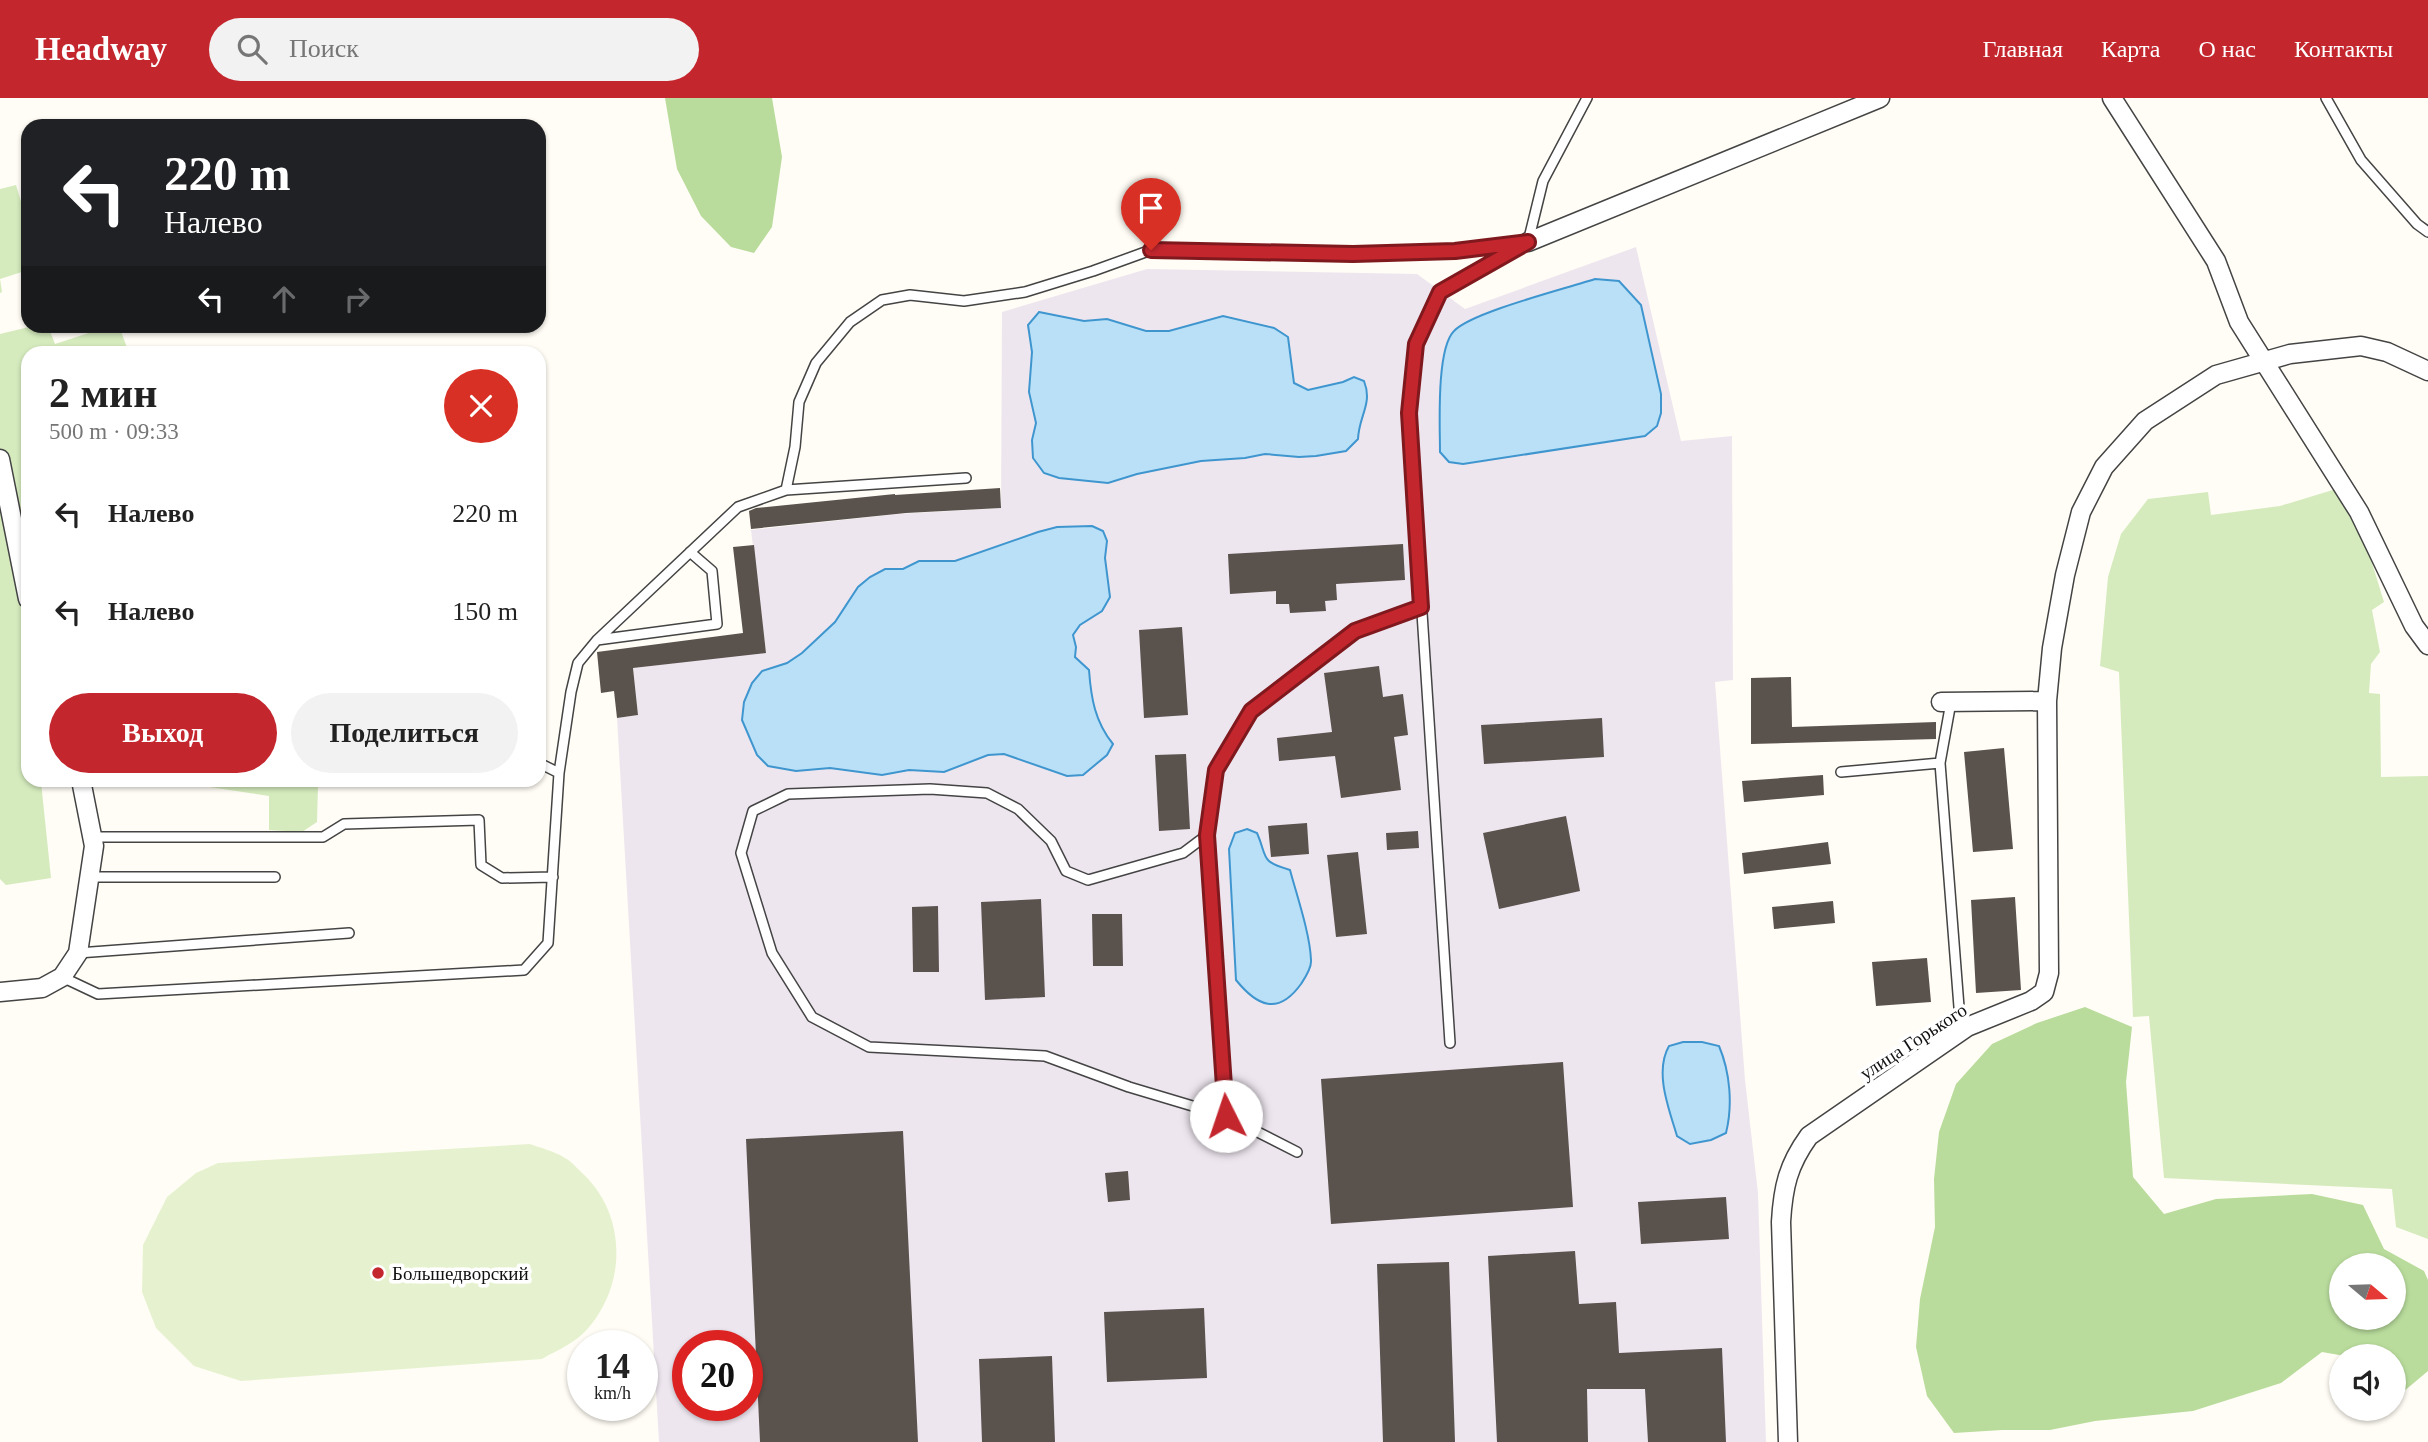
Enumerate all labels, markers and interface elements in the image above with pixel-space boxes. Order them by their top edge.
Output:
search box [209,18,699,81]
icon: search [233,30,271,68]
text: Headway [35,31,167,67]
text: Поиск [289,34,359,63]
text: Главная [1982,36,2063,62]
text: Карта [2101,36,2160,62]
text: О нас [2198,36,2256,62]
text: Контакты [2294,36,2393,62]
text: 220 m [164,146,291,201]
icon: left [49,147,140,238]
pin [1121,178,1181,250]
icon: arrive [1132,189,1170,227]
text: Налево [164,204,263,240]
icon: left [192,280,230,318]
icon: ahead [265,280,303,318]
icon: right [338,280,376,318]
button: close [444,369,518,443]
text: 2 мин [49,370,158,416]
text: 500 m · 09:33 [49,419,179,444]
icon: left [49,495,87,533]
text: Налево [108,499,194,528]
text: 220 m [452,499,518,528]
icon: left [49,593,87,631]
text: Налево [108,597,194,626]
text: 150 m [452,597,518,626]
button: Выход [49,693,277,773]
button: Поделиться [291,693,518,773]
street label: улица Горького [1856,999,1971,1084]
position arrow [1189,1079,1263,1153]
north arrow [2329,1253,2406,1330]
map controls [2329,1253,2406,1421]
place label: Большедворский [392,1263,529,1284]
marker: Большедворский [370,1265,386,1281]
speed limit sign: 20 [672,1330,763,1421]
button: sound [2329,1344,2406,1421]
text: 14 [595,1347,630,1386]
text: km/h [594,1383,631,1403]

